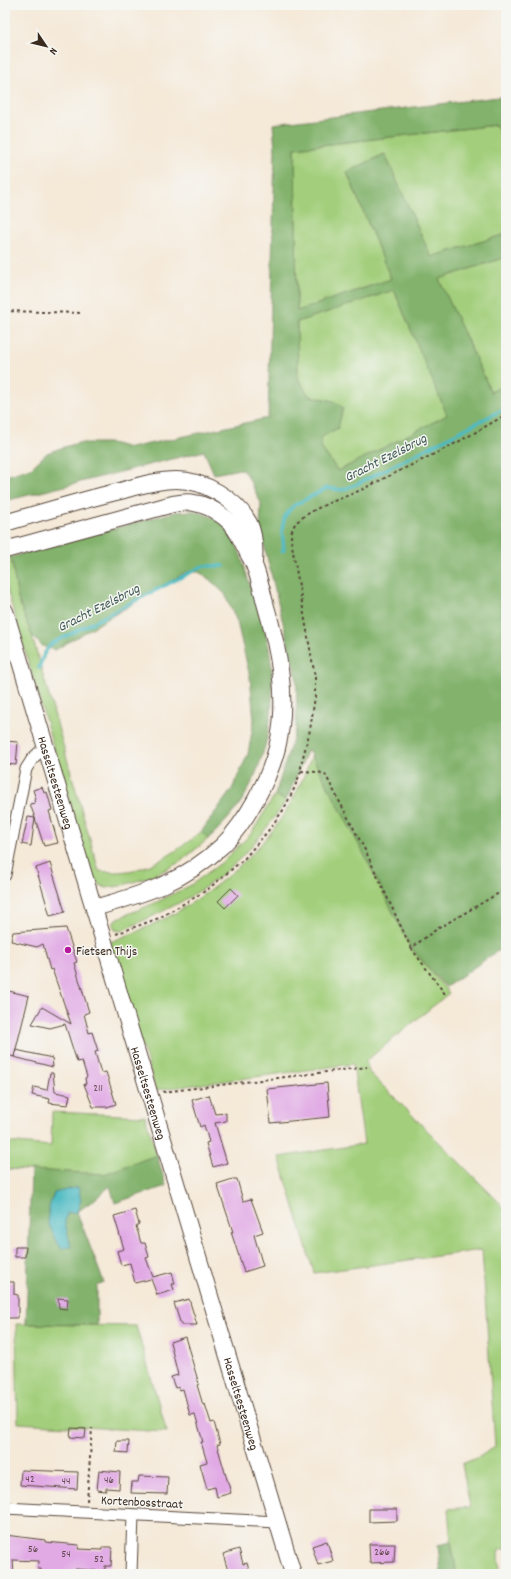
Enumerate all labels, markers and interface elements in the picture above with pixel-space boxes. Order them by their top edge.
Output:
north arrow [26,26,66,66]
text: N [44,44,61,58]
water label: Gracht Ezelsbrug [341,429,431,488]
water label: Gracht Ezelsbrug [54,579,144,638]
street label: Hasseltsesteenweg [31,734,77,832]
place label: Fietsen Thijs [76,943,137,962]
marker: Fietsen Thijs [63,945,73,955]
street label: Hasseltsesteenweg [124,1045,170,1143]
house number: 211 [93,1081,103,1097]
street label: Hasseltsesteenweg [217,1355,263,1453]
house number: 42 [25,1472,35,1488]
house number: 46 [104,1473,114,1489]
house number: 44 [61,1474,71,1490]
street label: Kortenbosstraat [100,1492,184,1515]
house number: 56 [28,1542,38,1558]
house number: 266 [374,1545,390,1561]
house number: 54 [61,1547,71,1563]
house number: 52 [94,1552,104,1568]

